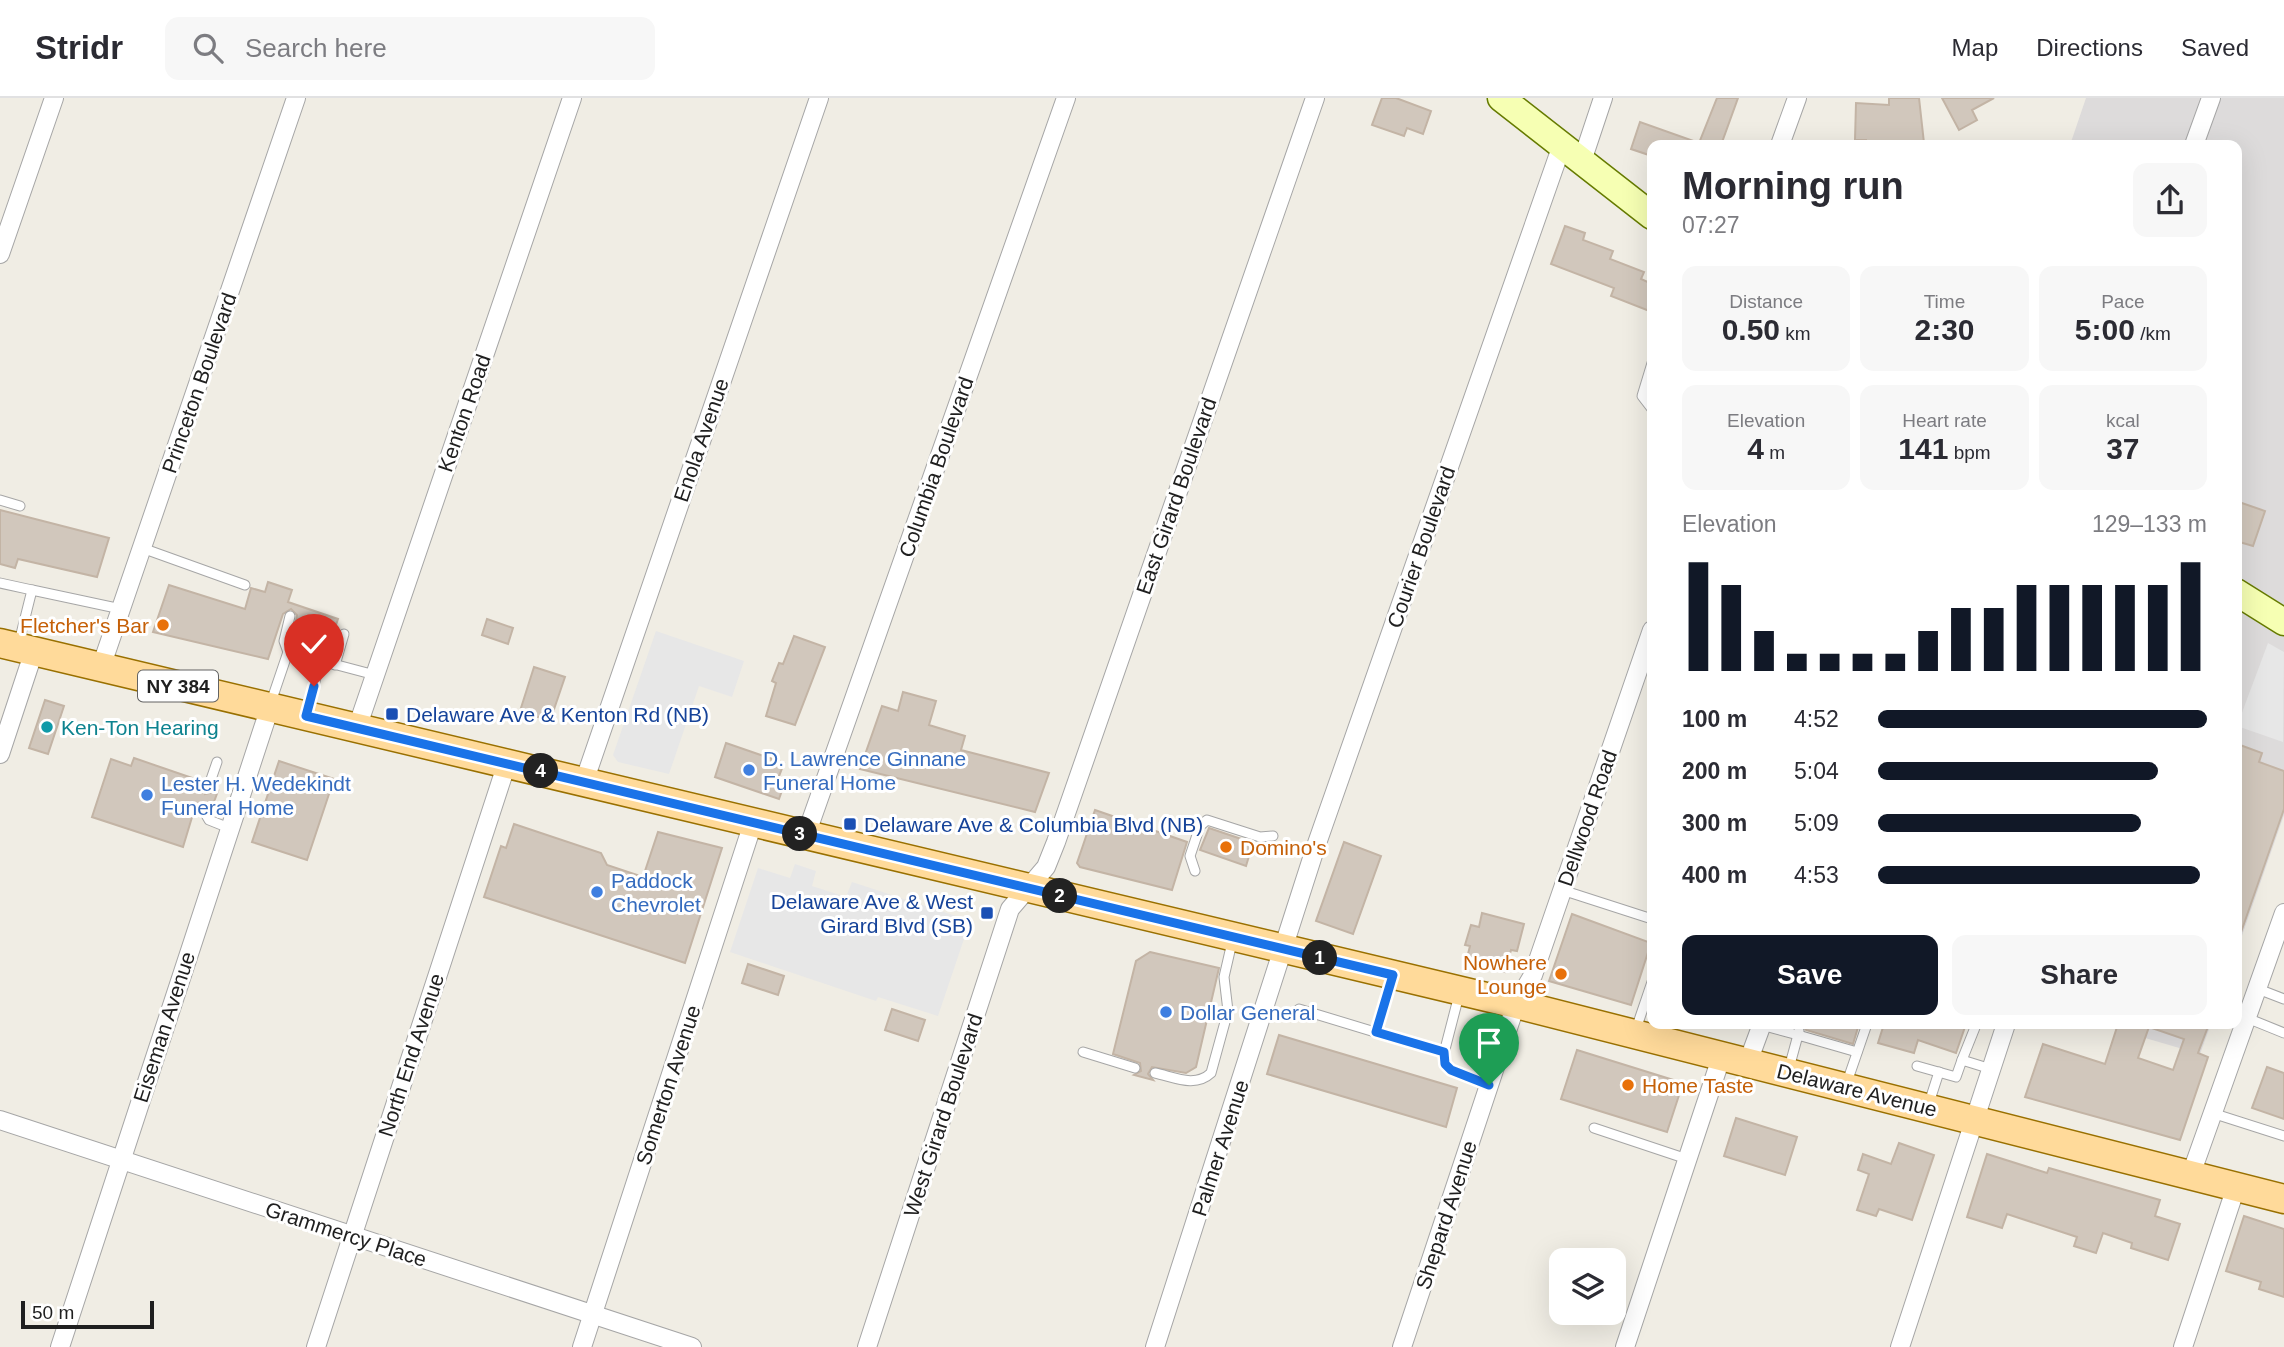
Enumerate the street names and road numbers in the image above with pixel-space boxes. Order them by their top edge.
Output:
street label: Princeton Boulevard [157,290,241,476]
street label: Kenton Road [433,351,495,475]
street label: Columbia Boulevard [894,374,978,560]
street label: Enola Avenue [669,375,733,505]
street label: East Girard Boulevard [1131,395,1221,597]
street label: Courier Boulevard [1383,463,1459,631]
road number: NY 384 [138,670,218,702]
street label: Dellwood Road [1553,747,1621,889]
street label: Eiseman Avenue [129,949,199,1105]
street label: North End Avenue [374,971,448,1139]
street label: Somerton Avenue [631,1002,705,1168]
street label: West Girard Boulevard [899,1011,987,1219]
street label: Delaware Avenue [1775,1059,1939,1121]
street label: Palmer Avenue [1187,1077,1253,1219]
street label: Shepard Avenue [1411,1138,1481,1292]
street label: Grammercy Place [263,1197,429,1271]

